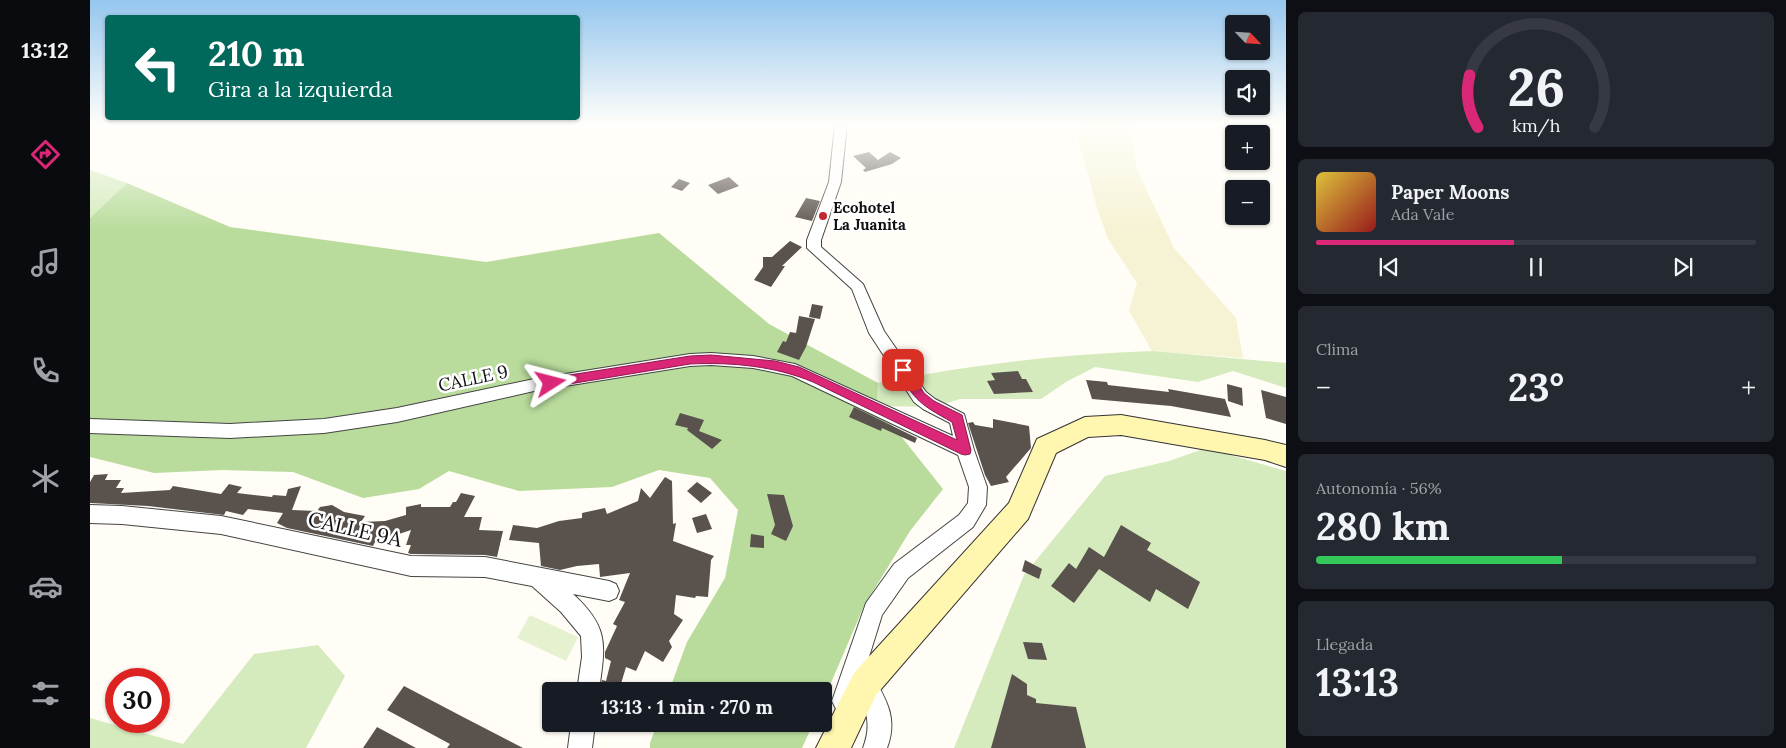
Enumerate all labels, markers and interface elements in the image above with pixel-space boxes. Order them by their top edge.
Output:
north arrow [1225,15,1270,60]
map controls [1225,15,1270,225]
text: 210 m [208,31,305,76]
icon: left [125,35,190,100]
text: 13:12 [21,36,69,64]
text: 26 [1507,54,1565,120]
button: sound [1225,70,1270,115]
text: Gira a la izquierda [208,75,393,103]
text: km/h [1512,114,1560,137]
button: + [1225,125,1270,170]
icon: directions [28,137,63,172]
button: − [1225,180,1270,225]
text: Paper Moons [1391,180,1510,204]
place label: Ecohotel La Juanita [833,198,906,234]
text: Ada Vale [1391,204,1454,224]
marker: Ecohotel La Juanita [817,210,829,222]
icon: music [28,245,63,280]
icon: previous [1375,253,1403,281]
icon: pause [1522,253,1550,281]
icon: next [1669,253,1697,281]
text: Clima [1316,339,1359,359]
pin [882,349,924,391]
icon: phone [28,353,63,388]
position arrow [524,356,576,408]
icon: arrive [889,356,917,384]
street label: CALLE 9 [436,359,510,397]
text: 23° [1508,363,1564,411]
text: − [1316,370,1331,406]
text: + [1741,370,1756,406]
icon: climate [28,461,63,496]
text: Autonomía · 56% [1316,478,1442,498]
text: 280 km [1316,502,1450,550]
street label: CALLE 9A [305,505,406,553]
icon: car [28,569,63,604]
text: Llegada [1316,634,1373,654]
text: 13:13 [1316,658,1399,706]
speed limit sign: 30 [105,668,170,733]
icon: filters [28,676,63,711]
text: 13:13 · 1 min · 270 m [601,695,773,719]

